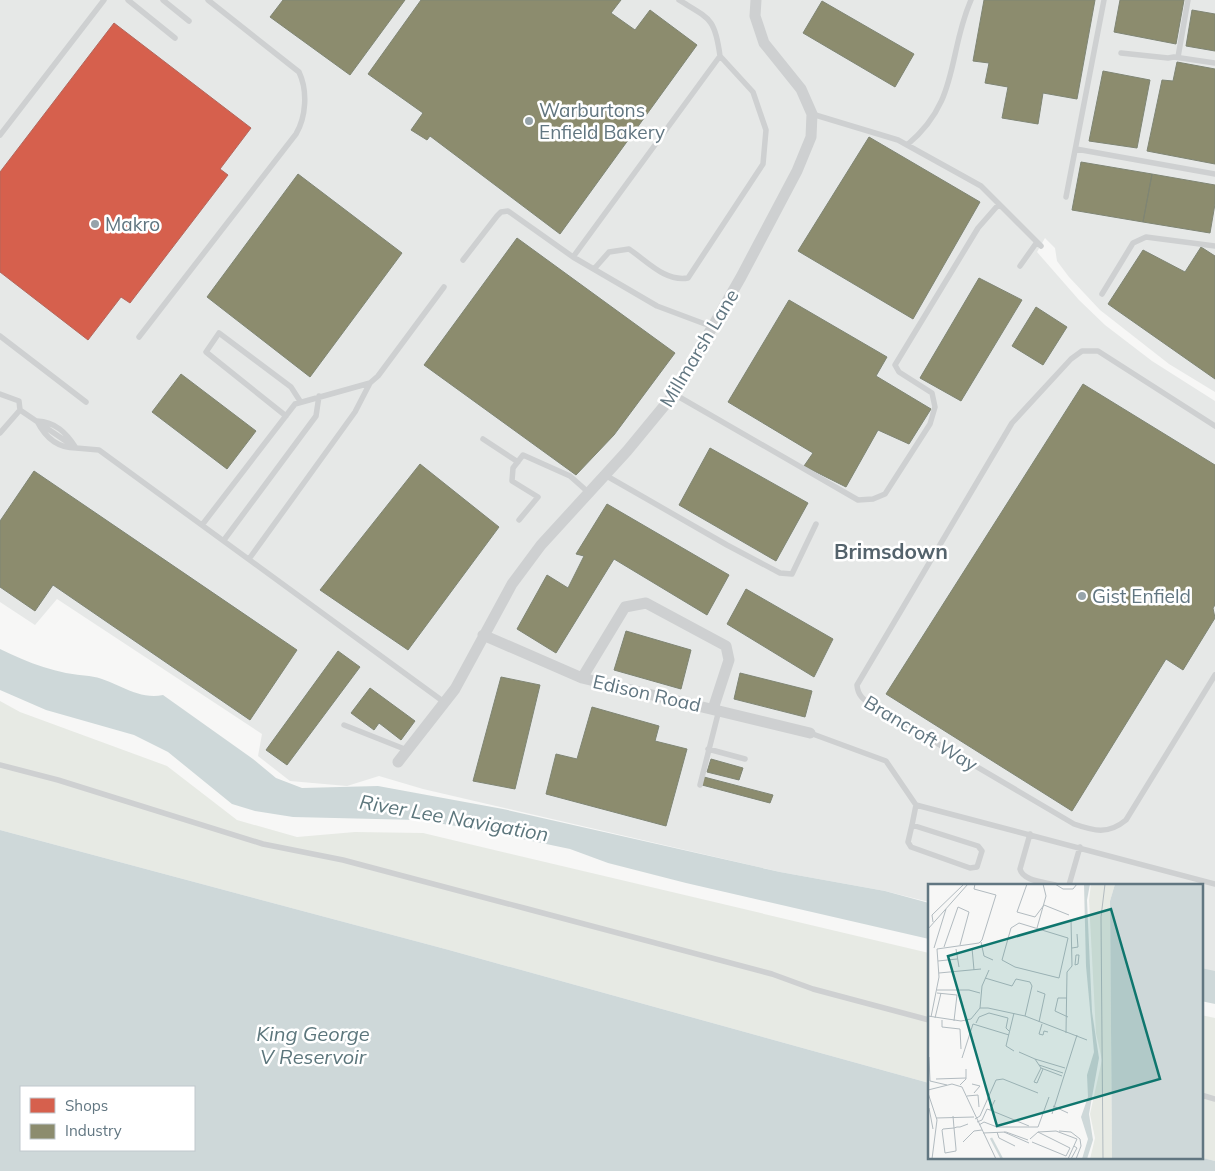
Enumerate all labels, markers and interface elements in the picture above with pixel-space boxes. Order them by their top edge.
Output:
place label: Warburtons Enfield Bakery [539,98,665,144]
marker: Warburtons Enfield Bakery [523,115,535,127]
place label: Makro [105,212,160,236]
marker: Makro [89,218,101,230]
street label: Millmarsh Lane [654,285,744,411]
district label: Brimsdown [834,538,948,564]
place label: Gist Enfield [1092,584,1191,608]
marker: Gist Enfield [1076,590,1088,602]
street label: Edison Road [591,669,703,717]
street label: Brancroft Way [860,690,982,776]
water label: River Lee Navigation [358,789,551,846]
inset map [928,884,1202,1158]
water label: King George V Reservoir [256,1021,370,1069]
legend [20,1086,195,1151]
text: Shops [65,1096,108,1115]
text: Industry [65,1121,122,1140]

